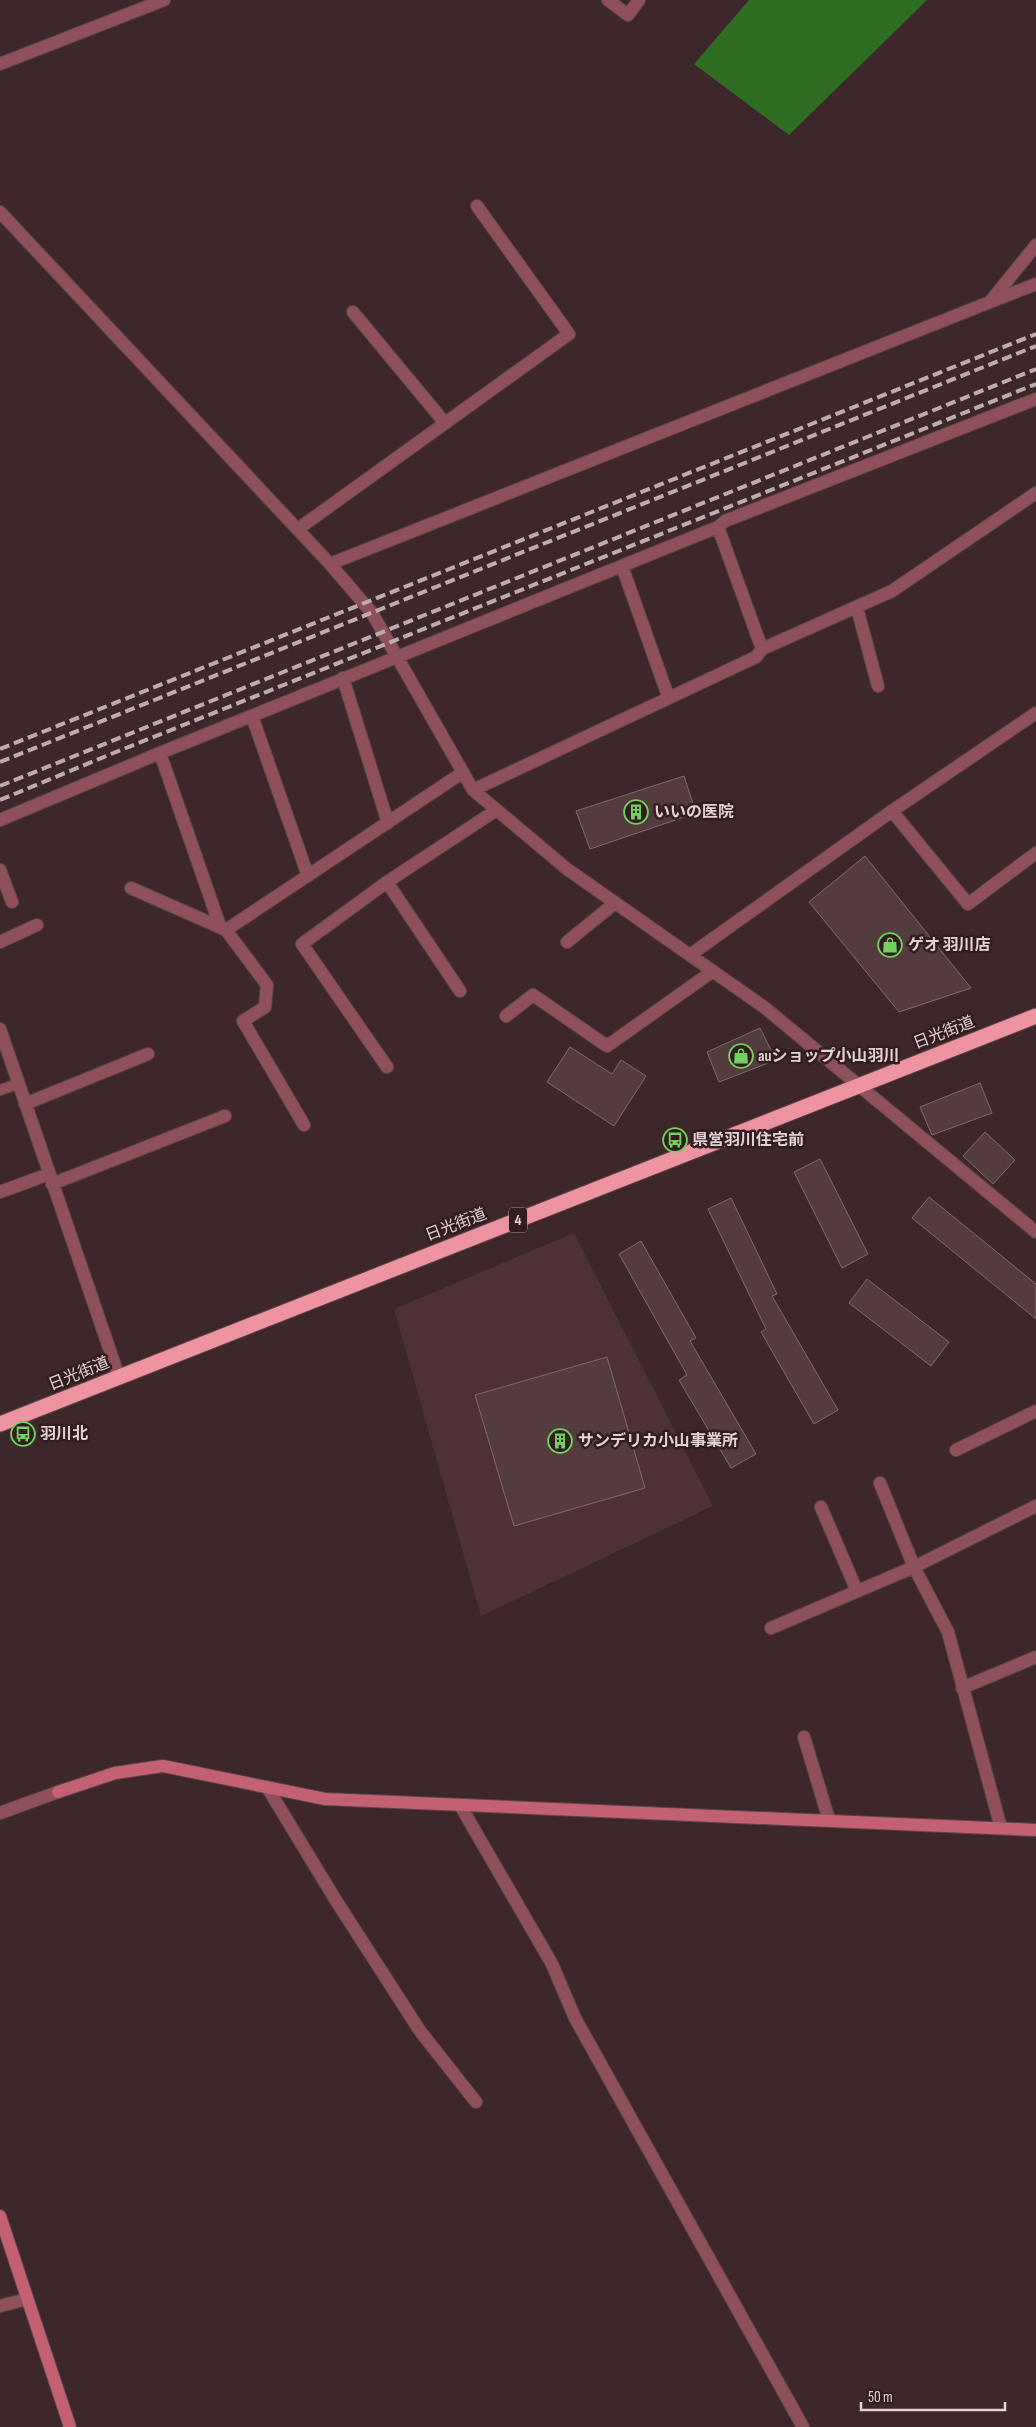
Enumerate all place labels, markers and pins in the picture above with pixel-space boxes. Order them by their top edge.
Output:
building icon: いいの医院 [623,799,649,825]
place label: いいの医院 [654,803,734,822]
shop icon: ゲオ 羽川店 [877,932,903,958]
place label: ゲオ 羽川店 [908,936,991,955]
shop icon: auショップ小山羽川 [728,1043,754,1069]
place label: auショップ小山羽川 [758,1047,900,1066]
bus stop icon: 県営羽川住宅前 [662,1127,688,1153]
place label: 県営羽川住宅前 [692,1131,804,1150]
bus stop icon: 羽川北 [10,1421,36,1447]
place label: 羽川北 [40,1425,88,1444]
building icon: サンデリカ小山事業所 [547,1428,573,1454]
place label: サンデリカ小山事業所 [578,1432,738,1451]

